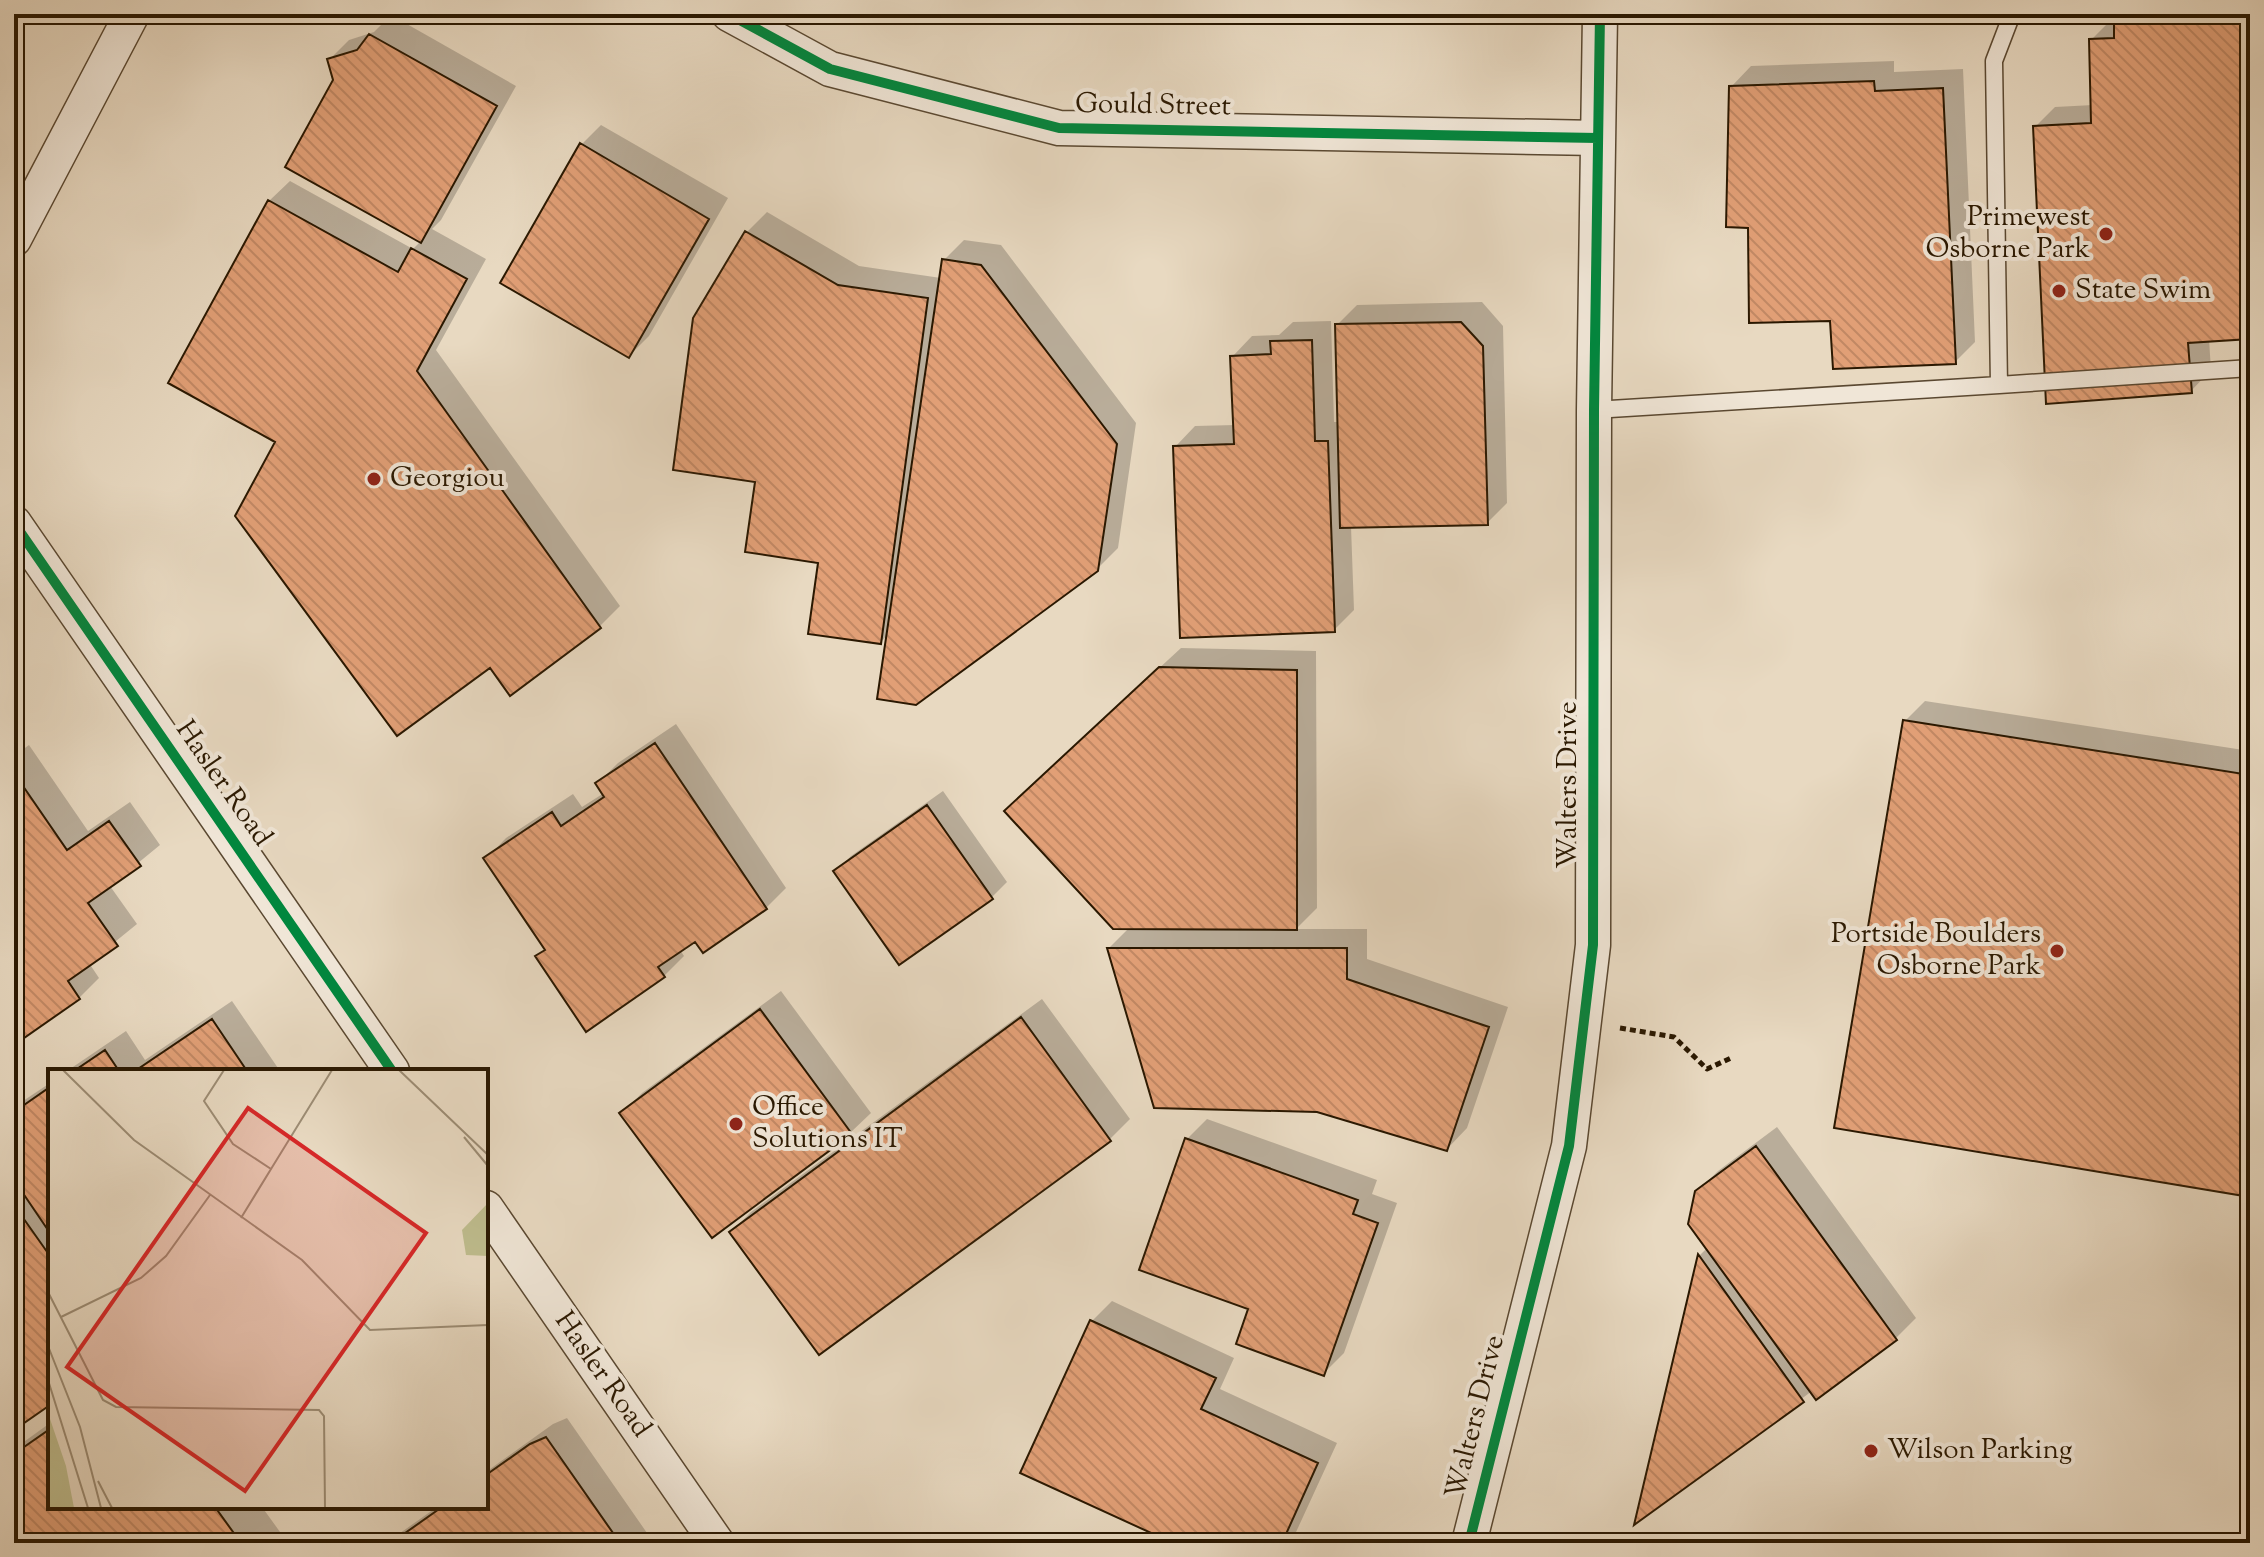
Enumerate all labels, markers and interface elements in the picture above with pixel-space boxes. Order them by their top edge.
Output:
street label: Gould Street [1075,85,1232,127]
place label: Primewest Osborne Park [1925,198,2090,270]
marker: Primewest Osborne Park [2097,225,2115,243]
place label: State Swim [2075,271,2211,311]
marker: State Swim [2050,282,2068,300]
place label: Georgiou [390,459,505,499]
marker: Georgiou [365,470,383,488]
street label: Walters Drive [1549,701,1589,869]
street label: Hasler Road [165,713,281,855]
place label: Portside Boulders Osborne Park [1831,915,2041,987]
marker: Portside Boulders Osborne Park [2048,942,2066,960]
inset map [48,1069,488,1509]
place label: Office Solutions IT [752,1088,903,1160]
marker: Office Solutions IT [727,1115,745,1133]
street label: Hasler Road [544,1304,660,1446]
street label: Walters Drive [1436,1331,1516,1503]
place label: Wilson Parking [1887,1431,2072,1471]
marker: Wilson Parking [1862,1442,1880,1460]

